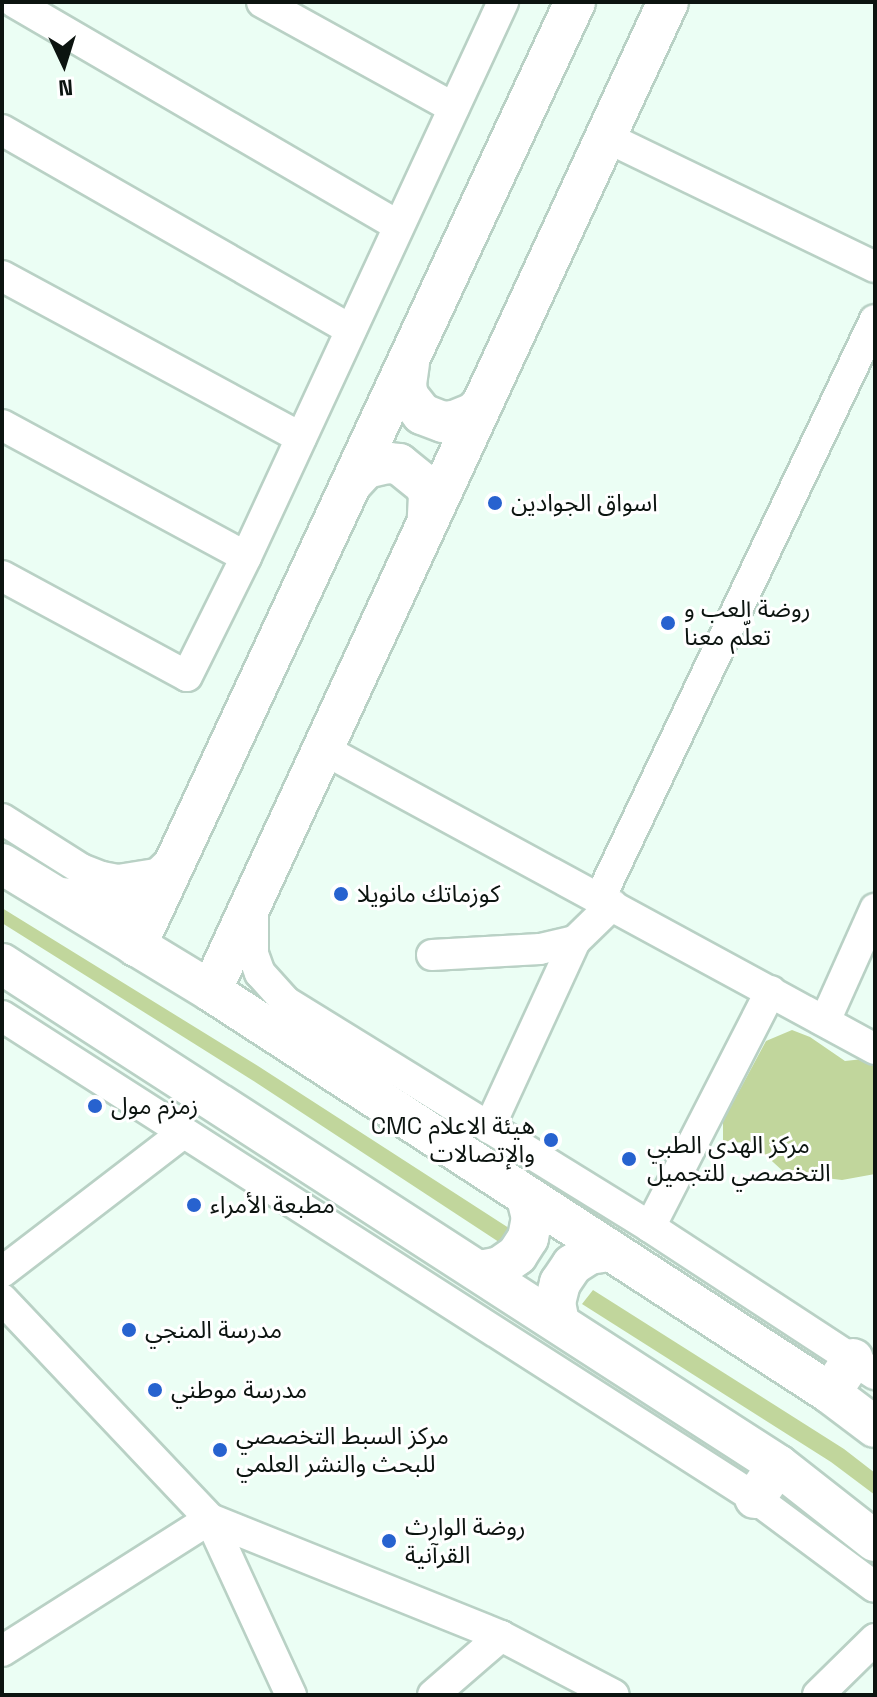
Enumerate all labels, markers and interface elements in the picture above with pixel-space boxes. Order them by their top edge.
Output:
north arrow [24,24,104,104]
text: N [57,73,74,102]
place label: اسواق الجوادين [511,489,658,517]
marker: اسواق الجوادين [486,494,504,512]
place label: روضة إلعب و تعلّم معنا [684,595,811,651]
marker: روضة إلعب و تعلّم معنا [659,614,677,632]
place label: كوزماتك مانويلا [357,880,500,908]
marker: كوزماتك مانويلا [332,885,350,903]
place label: زمزم مول [111,1092,198,1120]
marker: زمزم مول [86,1097,104,1115]
place label: CMC هيئة الاعلام والإتصالات [371,1112,535,1168]
marker: CMC هيئة الاعلام والإتصالات [542,1131,560,1149]
place label: مركز الهدى الطبي التخصصي للتجميل [647,1131,831,1187]
marker: مركز الهدى الطبي التخصصي للتجميل [618,1148,640,1170]
place label: مطبعة الأمراء [210,1191,335,1219]
marker: مطبعة الأمراء [185,1196,203,1214]
place label: مدرسة المنجي [145,1316,282,1344]
marker: مدرسة المنجي [120,1321,138,1339]
place label: مدرسة موطني [171,1376,307,1404]
marker: مدرسة موطني [146,1381,164,1399]
place label: مركز السبط التخصصي للبحث والنشر العلمي [236,1422,449,1478]
marker: مركز السبط التخصصي للبحث والنشر العلمي [211,1441,229,1459]
place label: روضة الوارث القرآنية [405,1513,526,1569]
marker: روضة الوارث القرآنية [380,1532,398,1550]

